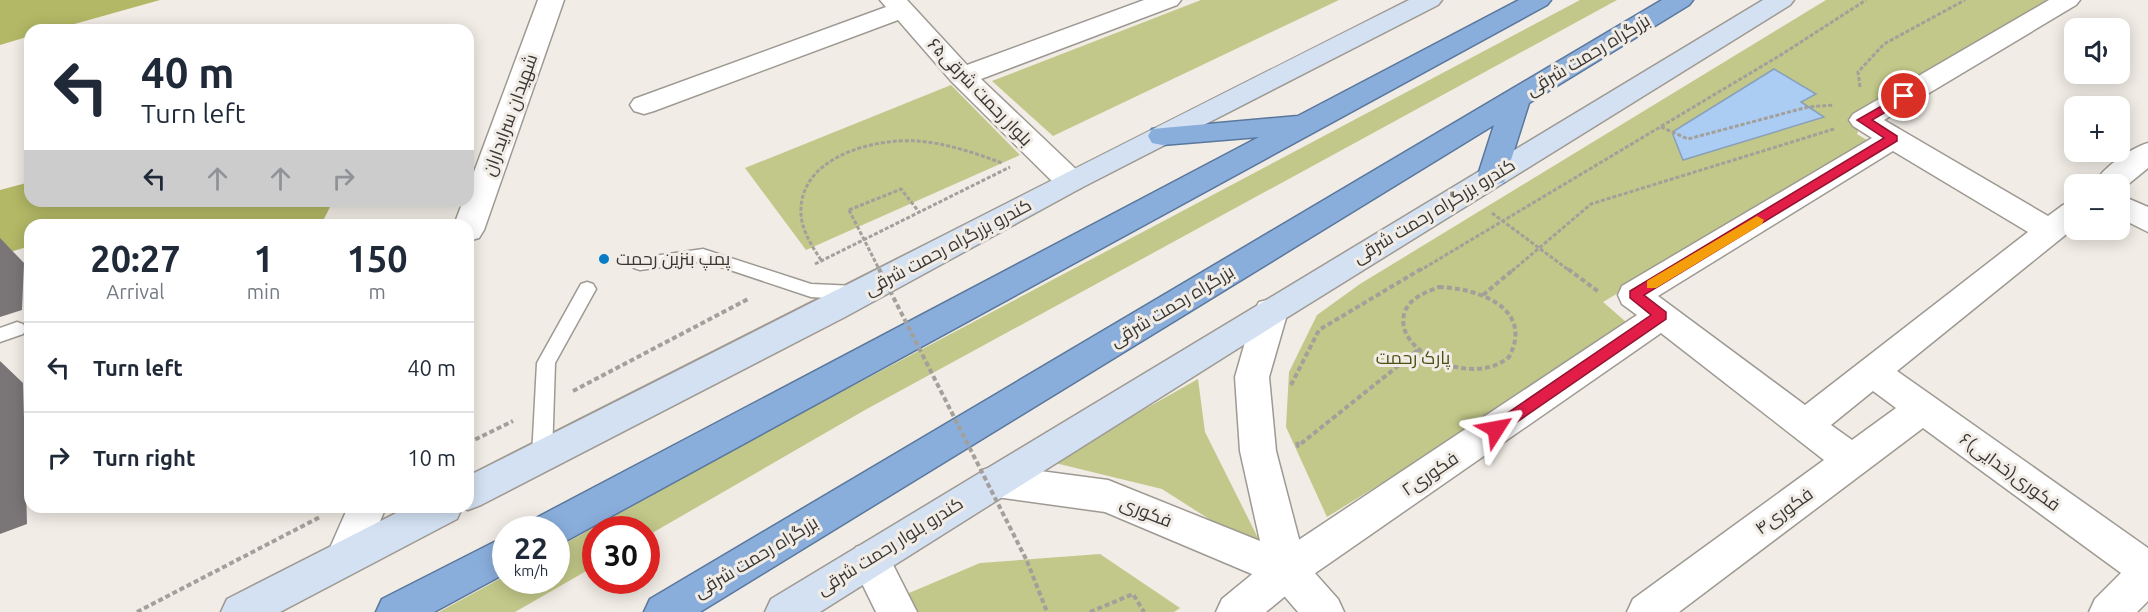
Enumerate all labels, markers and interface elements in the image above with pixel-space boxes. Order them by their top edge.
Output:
street label: بزرگراه رحمت شرقی [1522,9,1654,101]
map controls [2064,18,2130,240]
button: sound [2064,18,2130,84]
street label: بلوار رحمت شرقی۶۵ [923,33,1037,151]
icon: left [42,48,120,126]
text: 40 m [141,49,235,96]
street label: شهیدان سرایداران [478,51,542,179]
pin [1878,70,1929,121]
icon: arrive [1887,79,1920,112]
button: + [2064,96,2130,162]
text: Turn left [141,98,245,128]
street label: کندرو بزرگراه رحمت شرقی [1349,154,1519,268]
icon: left [138,162,171,195]
icon: ahead [201,162,234,195]
icon: ahead [264,162,297,195]
icon: right [327,162,360,195]
button: − [2064,174,2130,240]
street label: کندرو بزرگراه رحمت شرقی [861,194,1035,300]
text: 20:27 [90,238,180,279]
text: 1 [253,238,274,279]
text: 150 [347,238,408,279]
place label: پمپ بنزین رحمت [616,248,731,271]
marker: پمپ بنزین رحمت [597,252,611,266]
street label: بزرگراه رحمت شرقی [1106,260,1238,352]
text: Arrival [106,280,165,303]
text: min [247,280,280,303]
text: m [369,280,386,303]
park label: پارک رحمت [1376,347,1451,370]
icon: left [42,351,75,384]
text: Turn left [93,355,183,380]
text: 40 m [407,355,456,380]
position arrow [1464,397,1528,461]
street label: ۶فکوری(خدایی) [1955,428,2065,516]
icon: right [42,441,75,474]
text: Turn right [93,445,195,470]
text: 10 m [407,445,456,470]
street label: فکوری۲ [1398,447,1462,501]
street label: فکوری۴ [1751,483,1817,539]
street label: کندرو بلوار رحمت شرقی [813,492,967,600]
street label: فکوری [1117,492,1175,532]
street label: بزرگراه رحمت شرقی [690,511,822,603]
speed limit sign: 30 [582,516,660,594]
text: 22 [514,531,548,565]
text: km/h [514,562,548,579]

